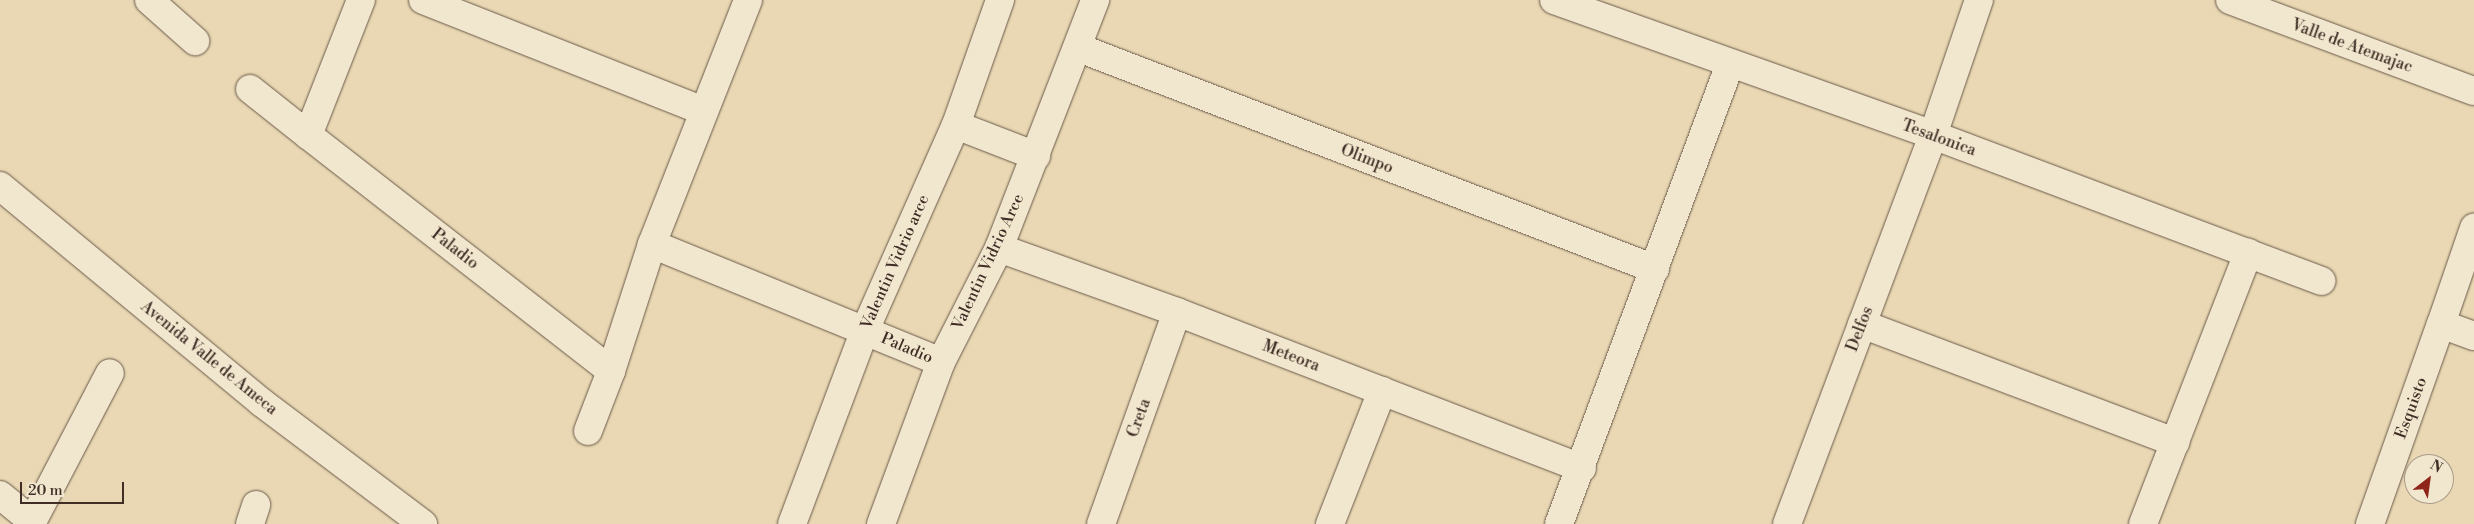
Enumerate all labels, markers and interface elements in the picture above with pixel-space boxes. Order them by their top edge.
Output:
street label: Valle de Atemajac [2289,15,2415,77]
street label: Tesalonica [1899,116,1979,160]
street label: Olimpo [1338,140,1396,178]
street label: Valentin Vidrio Arce [948,191,1028,333]
street label: Valentin Vidrio arce [857,192,933,332]
street label: Paladio [428,225,482,273]
street label: Avenida Valle de Ameca [137,297,281,419]
street label: Delfos [1843,304,1877,354]
street label: Paladio [878,329,936,367]
street label: Meteora [1260,336,1322,376]
street label: Esquisto [2391,375,2431,441]
street label: Creta [1123,396,1155,440]
north arrow [2404,454,2454,504]
text: N [2427,456,2445,477]
scale bar [22,472,126,504]
text: 20 m [28,481,63,500]

